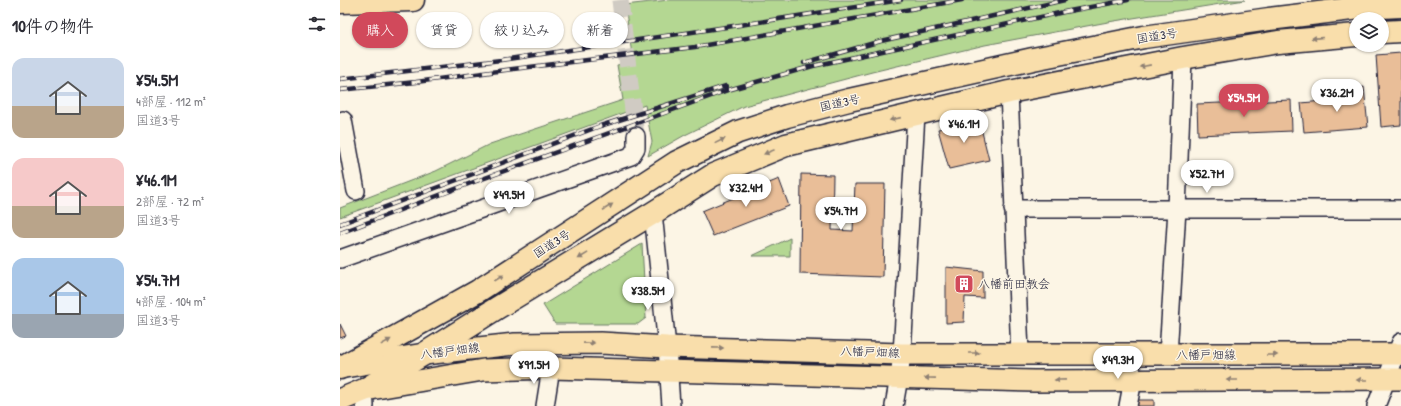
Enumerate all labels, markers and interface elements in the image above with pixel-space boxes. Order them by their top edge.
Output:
chip: 購入 [352,12,408,48]
chip: 賃貸 [416,12,472,48]
chip: 絞り込み [480,12,564,48]
chip: 新着 [572,12,628,48]
map controls [1349,12,1389,52]
button: layers [1349,12,1389,52]
icon: filters [306,13,328,35]
text: 10件の物件 [12,14,94,37]
street label: 国道3号 [1135,24,1179,47]
one-way arrow [1311,35,1323,42]
one-way arrow [1139,63,1151,69]
text: ¥54.5M [136,68,178,91]
icon: home [44,74,92,122]
pin: ¥36.2M [1304,79,1370,113]
text: ¥36.2M [1320,83,1354,101]
pin: ¥54.5M [1211,84,1277,118]
text: ¥54.5M [1228,88,1260,106]
street label: 国道3号 [818,90,862,115]
text: 4部屋 · 112 m² [136,92,206,110]
pin: ¥46.1M [931,110,997,144]
text: 国道3号 [136,111,181,129]
text: ¥46.1M [948,114,980,132]
one-way arrow [889,116,901,122]
one-way arrow [714,138,726,144]
one-way arrow [764,149,775,155]
pin: ¥52.7M [1174,160,1240,194]
text: ¥52.7M [1190,164,1224,182]
text: ¥46.1M [136,168,177,191]
icon: home [44,174,92,222]
pin: ¥32.4M [713,174,779,208]
text: ¥32.4M [729,178,763,196]
pin: ¥49.5M [476,181,542,215]
text: ¥49.5M [493,185,525,203]
text: 2部屋 · 72 m² [136,192,204,210]
pin: ¥54.7M [808,197,874,231]
text: ¥54.7M [824,201,858,219]
one-way arrow [603,203,613,211]
text: 国道3号 [136,211,181,229]
street label: 国道3号 [530,225,574,262]
one-way arrow [578,252,588,260]
text: ¥54.7M [136,268,180,291]
building icon: 八幡前田教会 [953,273,975,295]
icon: home [44,274,92,322]
one-way arrow [494,274,504,282]
place label: 八幡前田教会 [978,275,1050,292]
pin: ¥38.5M [615,277,681,311]
text: ¥38.5M [631,281,665,299]
text: 4部屋 · 104 m² [136,292,206,310]
text: 国道3号 [136,311,181,329]
street label: 八幡戸畑線 [419,338,481,363]
one-way arrow [381,339,392,346]
one-way arrow [583,340,596,346]
street label: 八幡戸畑線 [840,342,900,361]
one-way arrow [712,345,725,351]
pin: ¥49.3M [1085,346,1151,380]
street label: 八幡戸畑線 [1176,346,1236,363]
one-way arrow [968,350,981,356]
text: ¥49.3M [1102,350,1134,368]
pin: ¥91.5M [501,351,567,385]
one-way arrow [1266,352,1279,358]
text: ¥91.5M [518,355,550,373]
one-way arrow [923,375,936,381]
one-way arrow [1356,376,1368,383]
one-way arrow [1054,377,1066,384]
one-way arrow [1225,377,1238,383]

